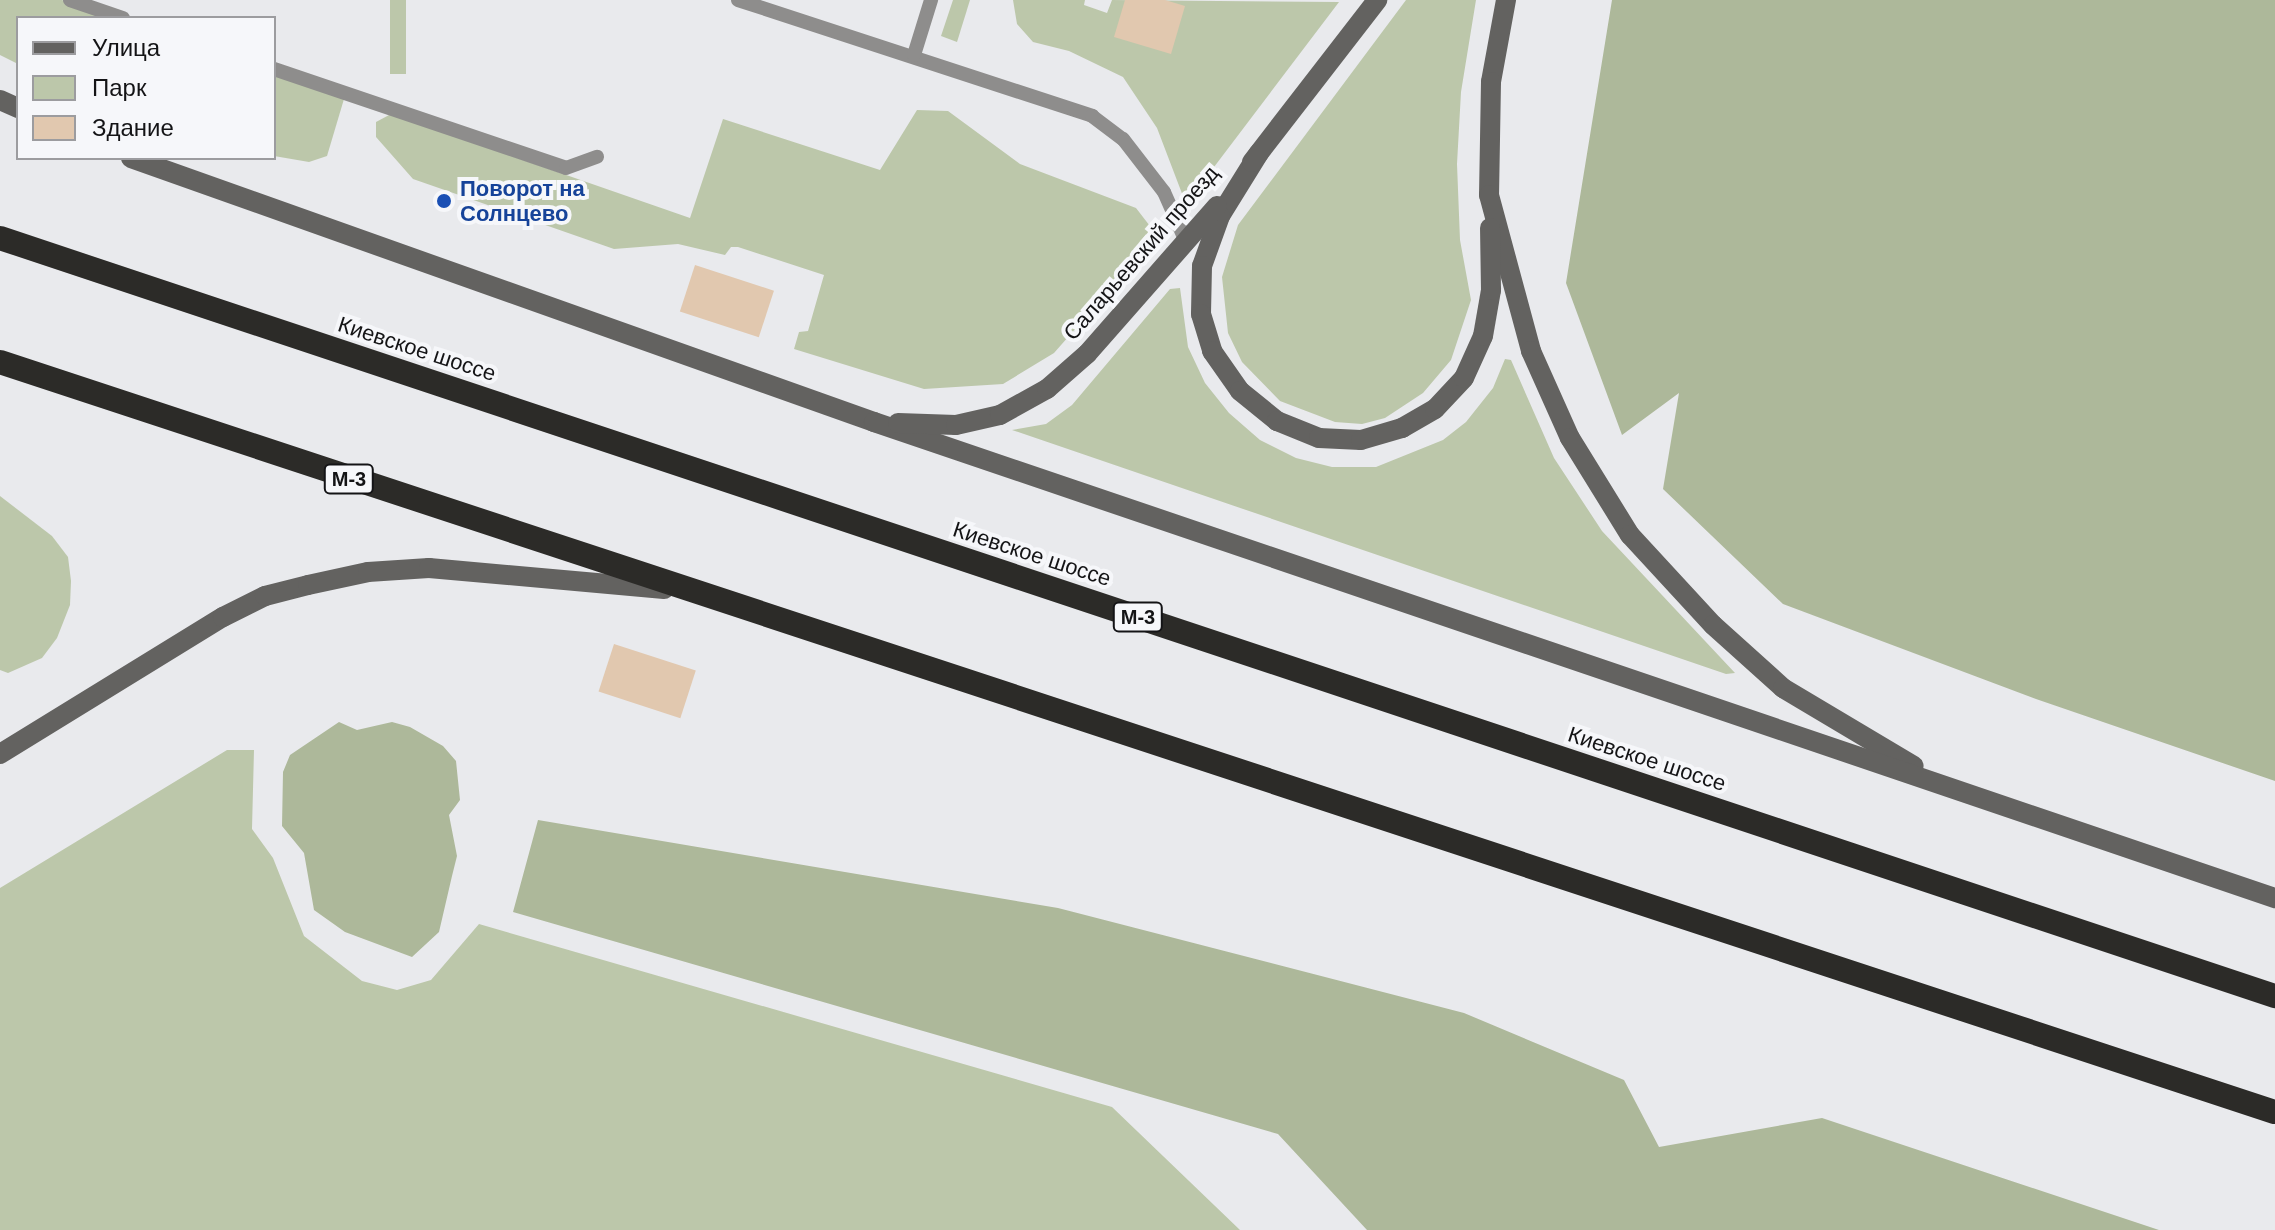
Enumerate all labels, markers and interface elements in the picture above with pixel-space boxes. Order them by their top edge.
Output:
legend [16,16,276,160]
text: Улица [92,34,160,61]
text: Парк [92,74,146,101]
text: Здание [92,114,174,141]
street label: Саларьевский проезд [1058,160,1224,346]
place label: Поворот на Солнцево [460,175,585,226]
marker: Поворот на Солнцево [435,192,453,210]
street label: Киевское шоссе [335,311,499,387]
road number: М-3 [323,463,375,495]
street label: Киевское шоссе [950,516,1114,592]
road number: М-3 [1112,601,1164,633]
street label: Киевское шоссе [1565,721,1729,797]

